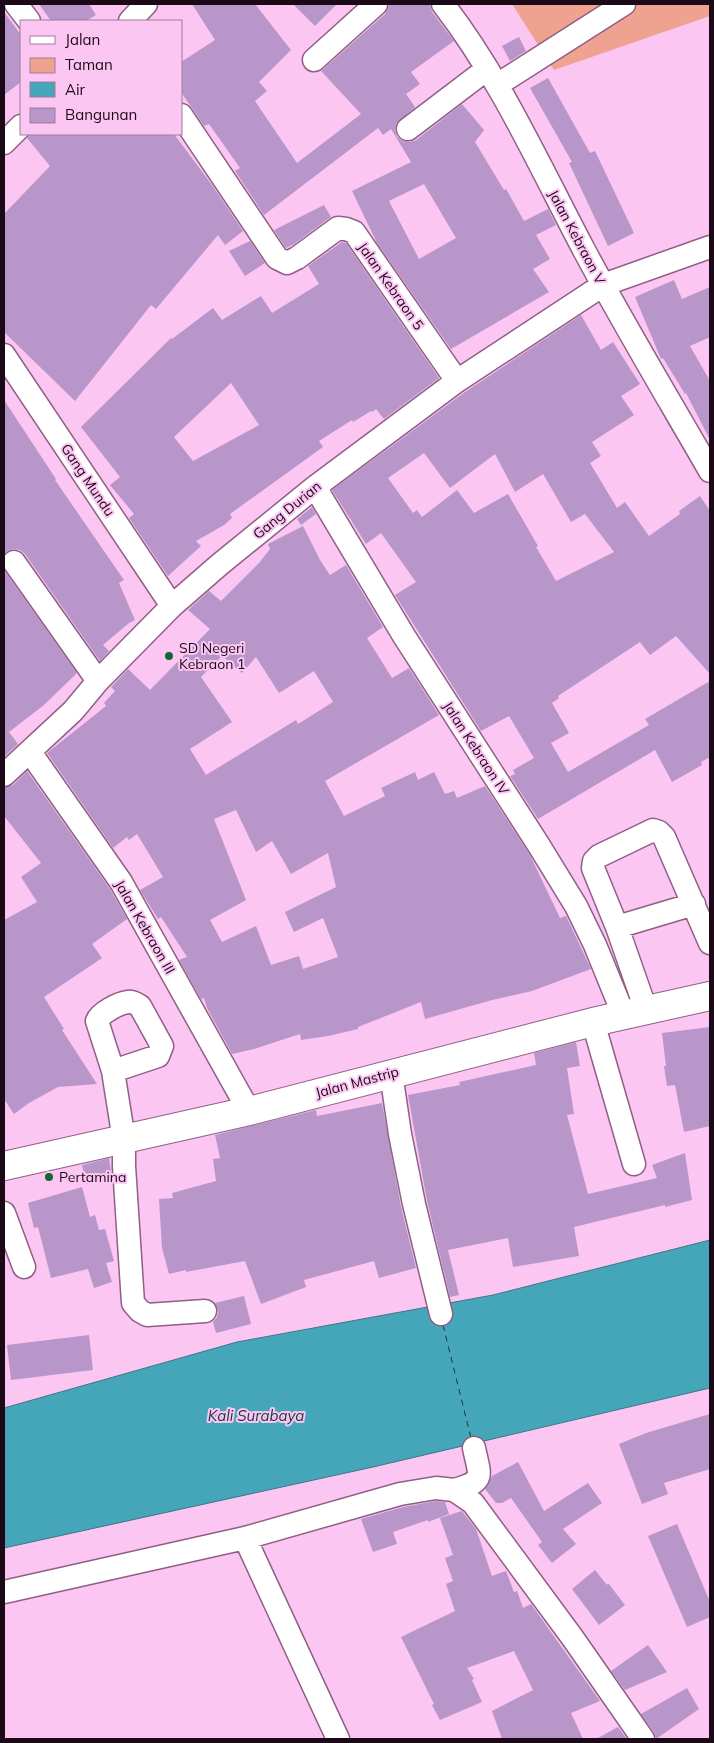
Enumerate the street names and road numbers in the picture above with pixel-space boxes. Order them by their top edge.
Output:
street label: Jalan Kebraon V [545,187,610,287]
street label: Jalan Kebraon 5 [354,239,428,333]
street label: Gang Mundu [57,440,119,520]
street label: Gang Durian [249,477,325,543]
street label: Jalan Kebraon IV [439,698,513,798]
street label: Jalan Kebraon III [111,877,179,977]
street label: Jalan Mastrip [313,1062,401,1102]

